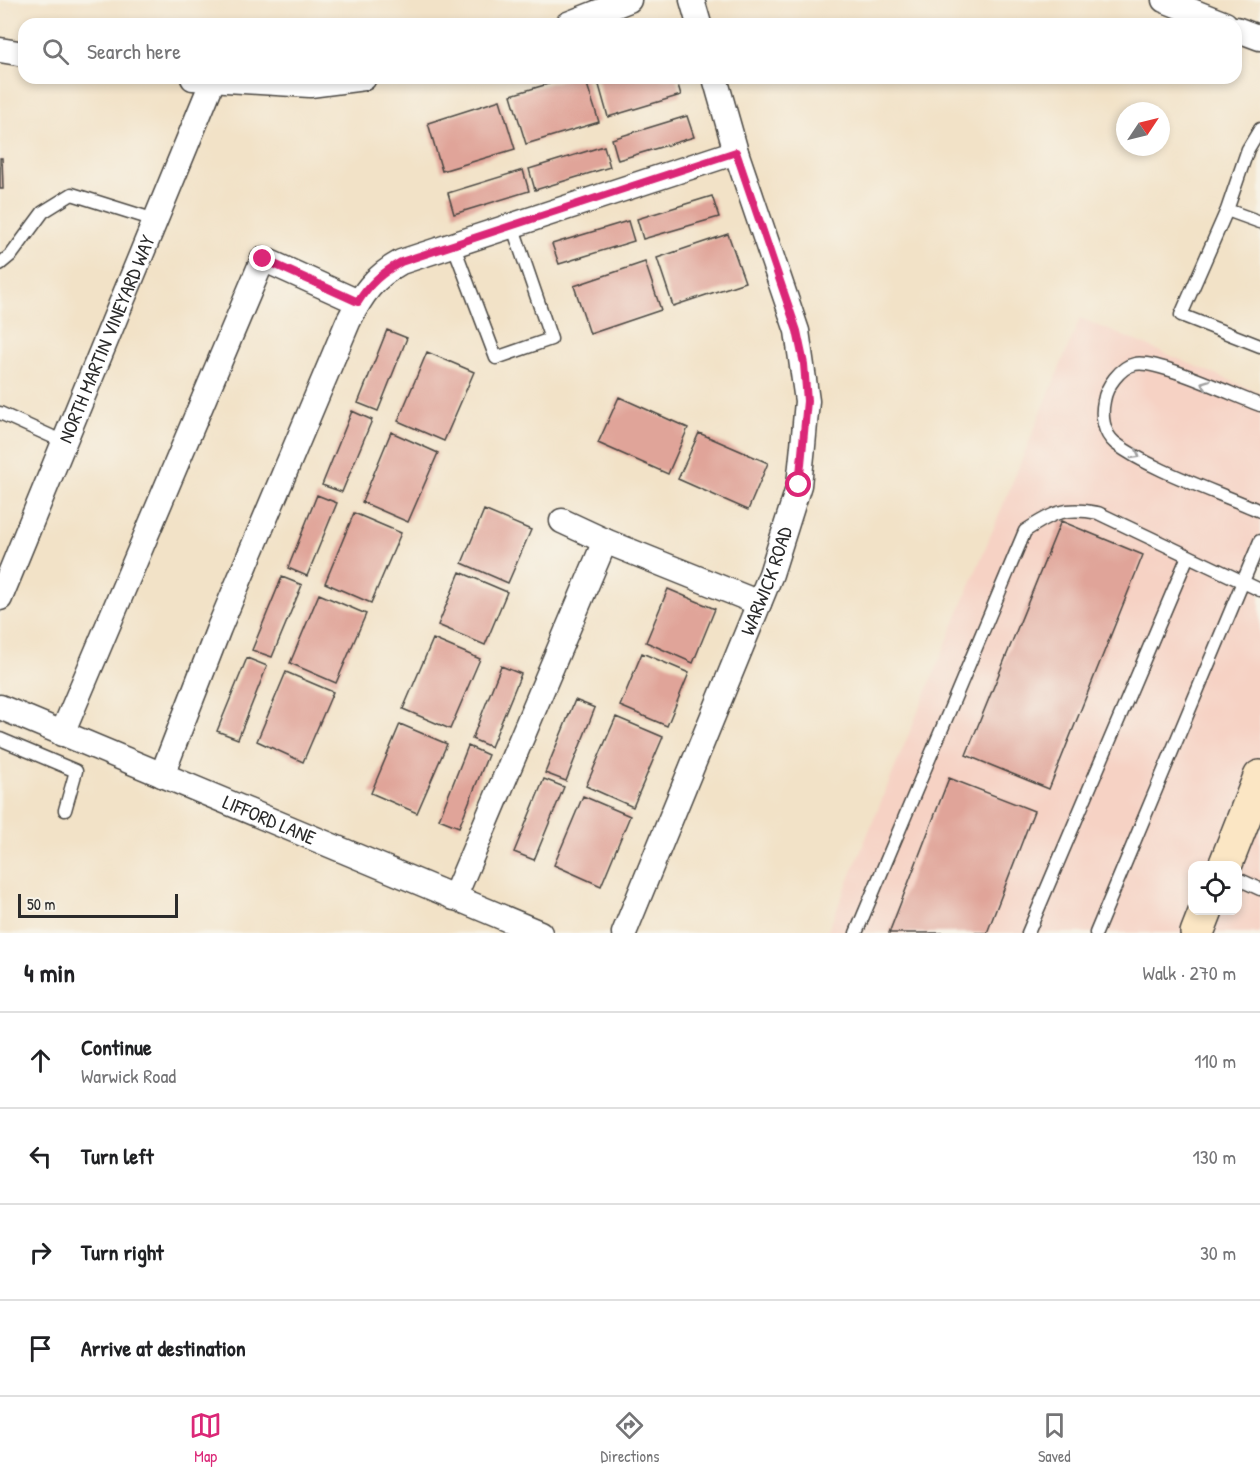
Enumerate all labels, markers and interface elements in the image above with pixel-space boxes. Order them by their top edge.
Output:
search box [18,18,1242,84]
icon: search [39,35,72,68]
text: Search here [87,36,181,66]
north arrow [1116,102,1170,156]
street label: NORTH MARTIN VINEYARD WAY [51,231,161,447]
route end [249,245,275,271]
one-way arrow [1201,379,1211,392]
one-way arrow [1130,448,1140,460]
route start [785,471,811,497]
street label: WARWICK ROAD [733,523,798,639]
street label: LIFFORD LANE [219,788,320,851]
map controls [1188,861,1242,915]
button: locate [1188,861,1242,915]
scale bar [18,891,178,918]
text: 50 m [27,893,56,915]
text: 4 min [24,955,75,990]
text: Walk · 270 m [1143,959,1236,986]
text: Continue [81,1032,152,1062]
icon: ahead [24,1044,57,1077]
text: 110 m [1194,1047,1236,1074]
text: Warwick Road [81,1062,176,1089]
icon: left [24,1140,57,1173]
text: Turn left [81,1141,154,1171]
text: 130 m [1193,1143,1236,1170]
icon: right [24,1236,57,1269]
text: Turn right [81,1237,164,1267]
text: 30 m [1200,1239,1236,1266]
icon: arrive [24,1332,57,1365]
text: Arrive at destination [81,1333,246,1363]
tab: Map [189,1409,222,1467]
tab: Directions [601,1409,659,1467]
tab: Saved [1038,1409,1071,1467]

